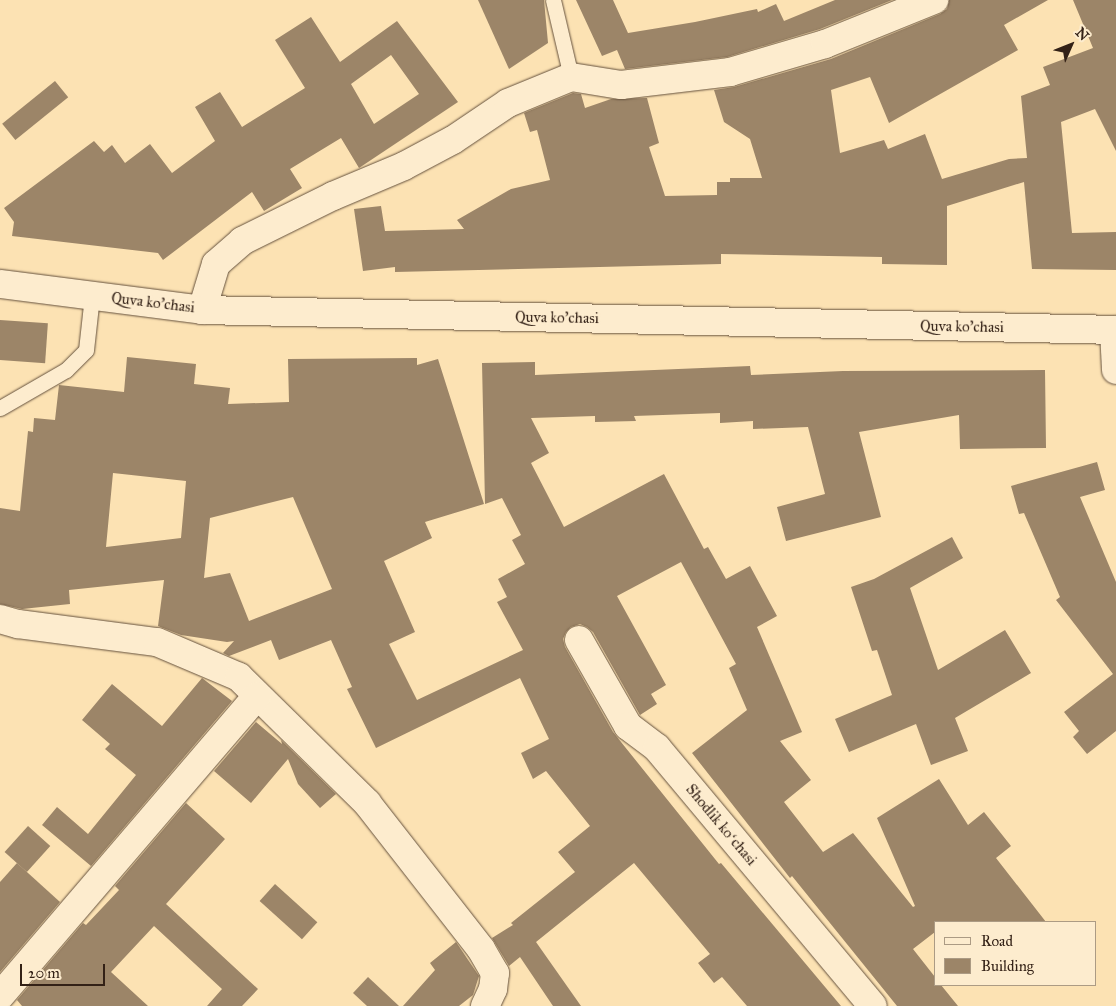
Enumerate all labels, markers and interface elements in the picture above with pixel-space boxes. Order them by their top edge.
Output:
north arrow [1046,20,1096,70]
text: N [1072,24,1092,44]
street label: Quva ko'chasi [110,289,196,317]
street label: Quva ko'chasi [515,308,599,328]
street label: Quva ko'chasi [920,317,1004,337]
street label: Shodlik koʻchasi [682,781,760,869]
legend [934,921,1096,986]
text: Road [981,932,1013,950]
scale bar [22,954,108,986]
text: Building [981,957,1034,975]
text: 20 m [28,964,60,982]

